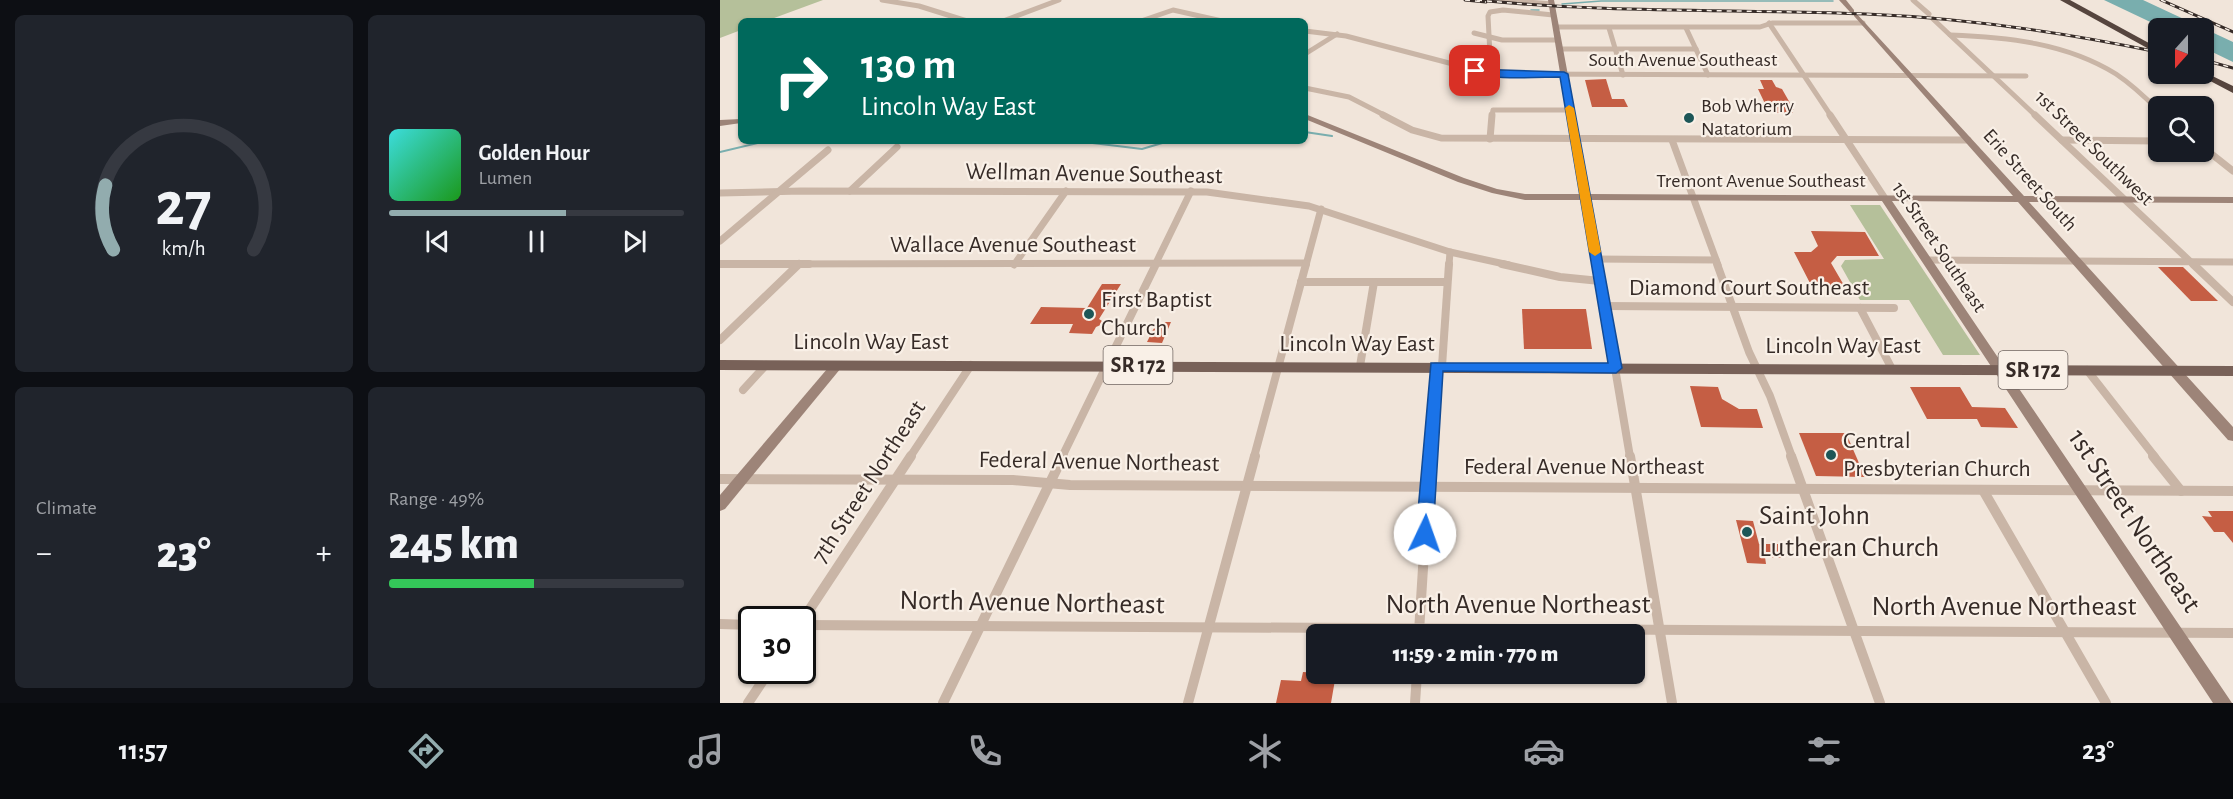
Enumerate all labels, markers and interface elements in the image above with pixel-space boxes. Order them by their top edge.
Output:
north arrow [2148,18,2214,84]
map controls [2148,18,2214,162]
icon: right [762,42,840,120]
text: 130 m [861,44,956,86]
pin [1449,45,1500,96]
street label: South Avenue Southeast [1589,50,1778,70]
icon: arrive [1458,54,1491,87]
street label: 1st Street Southwest [2031,87,2158,210]
text: Lincoln Way East [861,93,1036,120]
place label: Bob Wherry Natatorium [1701,96,1794,139]
button: search [2148,96,2214,162]
marker: Bob Wherry Natatorium [1682,111,1696,125]
street label: Erie Street South [1979,125,2081,235]
text: Golden Hour [479,142,590,164]
street label: Wellman Avenue Southeast [965,160,1223,188]
text: Lumen [479,168,532,188]
street label: Tremont Avenue Southeast [1656,171,1866,191]
text: 27 [156,175,212,237]
street label: 1st Street Southeast [1888,178,1990,316]
icon: previous [421,225,454,258]
icon: pause [520,225,553,258]
icon: next [618,225,651,258]
street label: Wallace Avenue Southeast [890,233,1136,257]
text: km/h [162,239,206,260]
street label: Diamond Court Southeast [1629,276,1870,300]
place label: First Baptist Church [1101,288,1212,340]
marker: First Baptist Church [1082,307,1096,321]
street label: Lincoln Way East [793,330,949,354]
street label: Lincoln Way East [1279,332,1435,356]
street label: Lincoln Way East [1765,334,1921,358]
road number: SR 172 [1104,346,1172,384]
road number: SR 172 [1998,351,2068,389]
street label: 7th Street Northeast [808,396,931,568]
street label: 1st Street Northeast [2063,425,2205,618]
place label: Central Presbyterian Church [1843,429,2031,481]
street label: Federal Avenue Northeast [979,448,1220,476]
marker: Central Presbyterian Church [1824,448,1838,462]
street label: Federal Avenue Northeast [1464,455,1705,479]
text: Range · 49% [389,489,484,509]
text: Climate [36,498,97,518]
position arrow [1393,502,1457,566]
place label: Saint John Lutheran Church [1759,502,1939,562]
text: 245 km [389,522,519,567]
marker: Saint John Lutheran Church [1740,525,1754,539]
text: 23° [157,531,211,576]
text: − [36,537,52,570]
text: + [316,537,332,570]
street label: North Avenue Northeast [899,587,1165,619]
street label: North Avenue Northeast [1385,591,1651,619]
street label: North Avenue Northeast [1871,593,2137,621]
speed limit sign: 30 [738,606,816,684]
text: 11:59 · 2 min · 770 m [1393,643,1558,665]
icon: directions [405,730,447,772]
icon: music [685,730,727,772]
icon: phone [964,730,1006,772]
icon: climate [1244,730,1286,772]
icon: car [1523,730,1565,772]
icon: filters [1803,730,1845,772]
text: 11:57 [119,737,168,764]
text: 23° [2082,737,2114,764]

